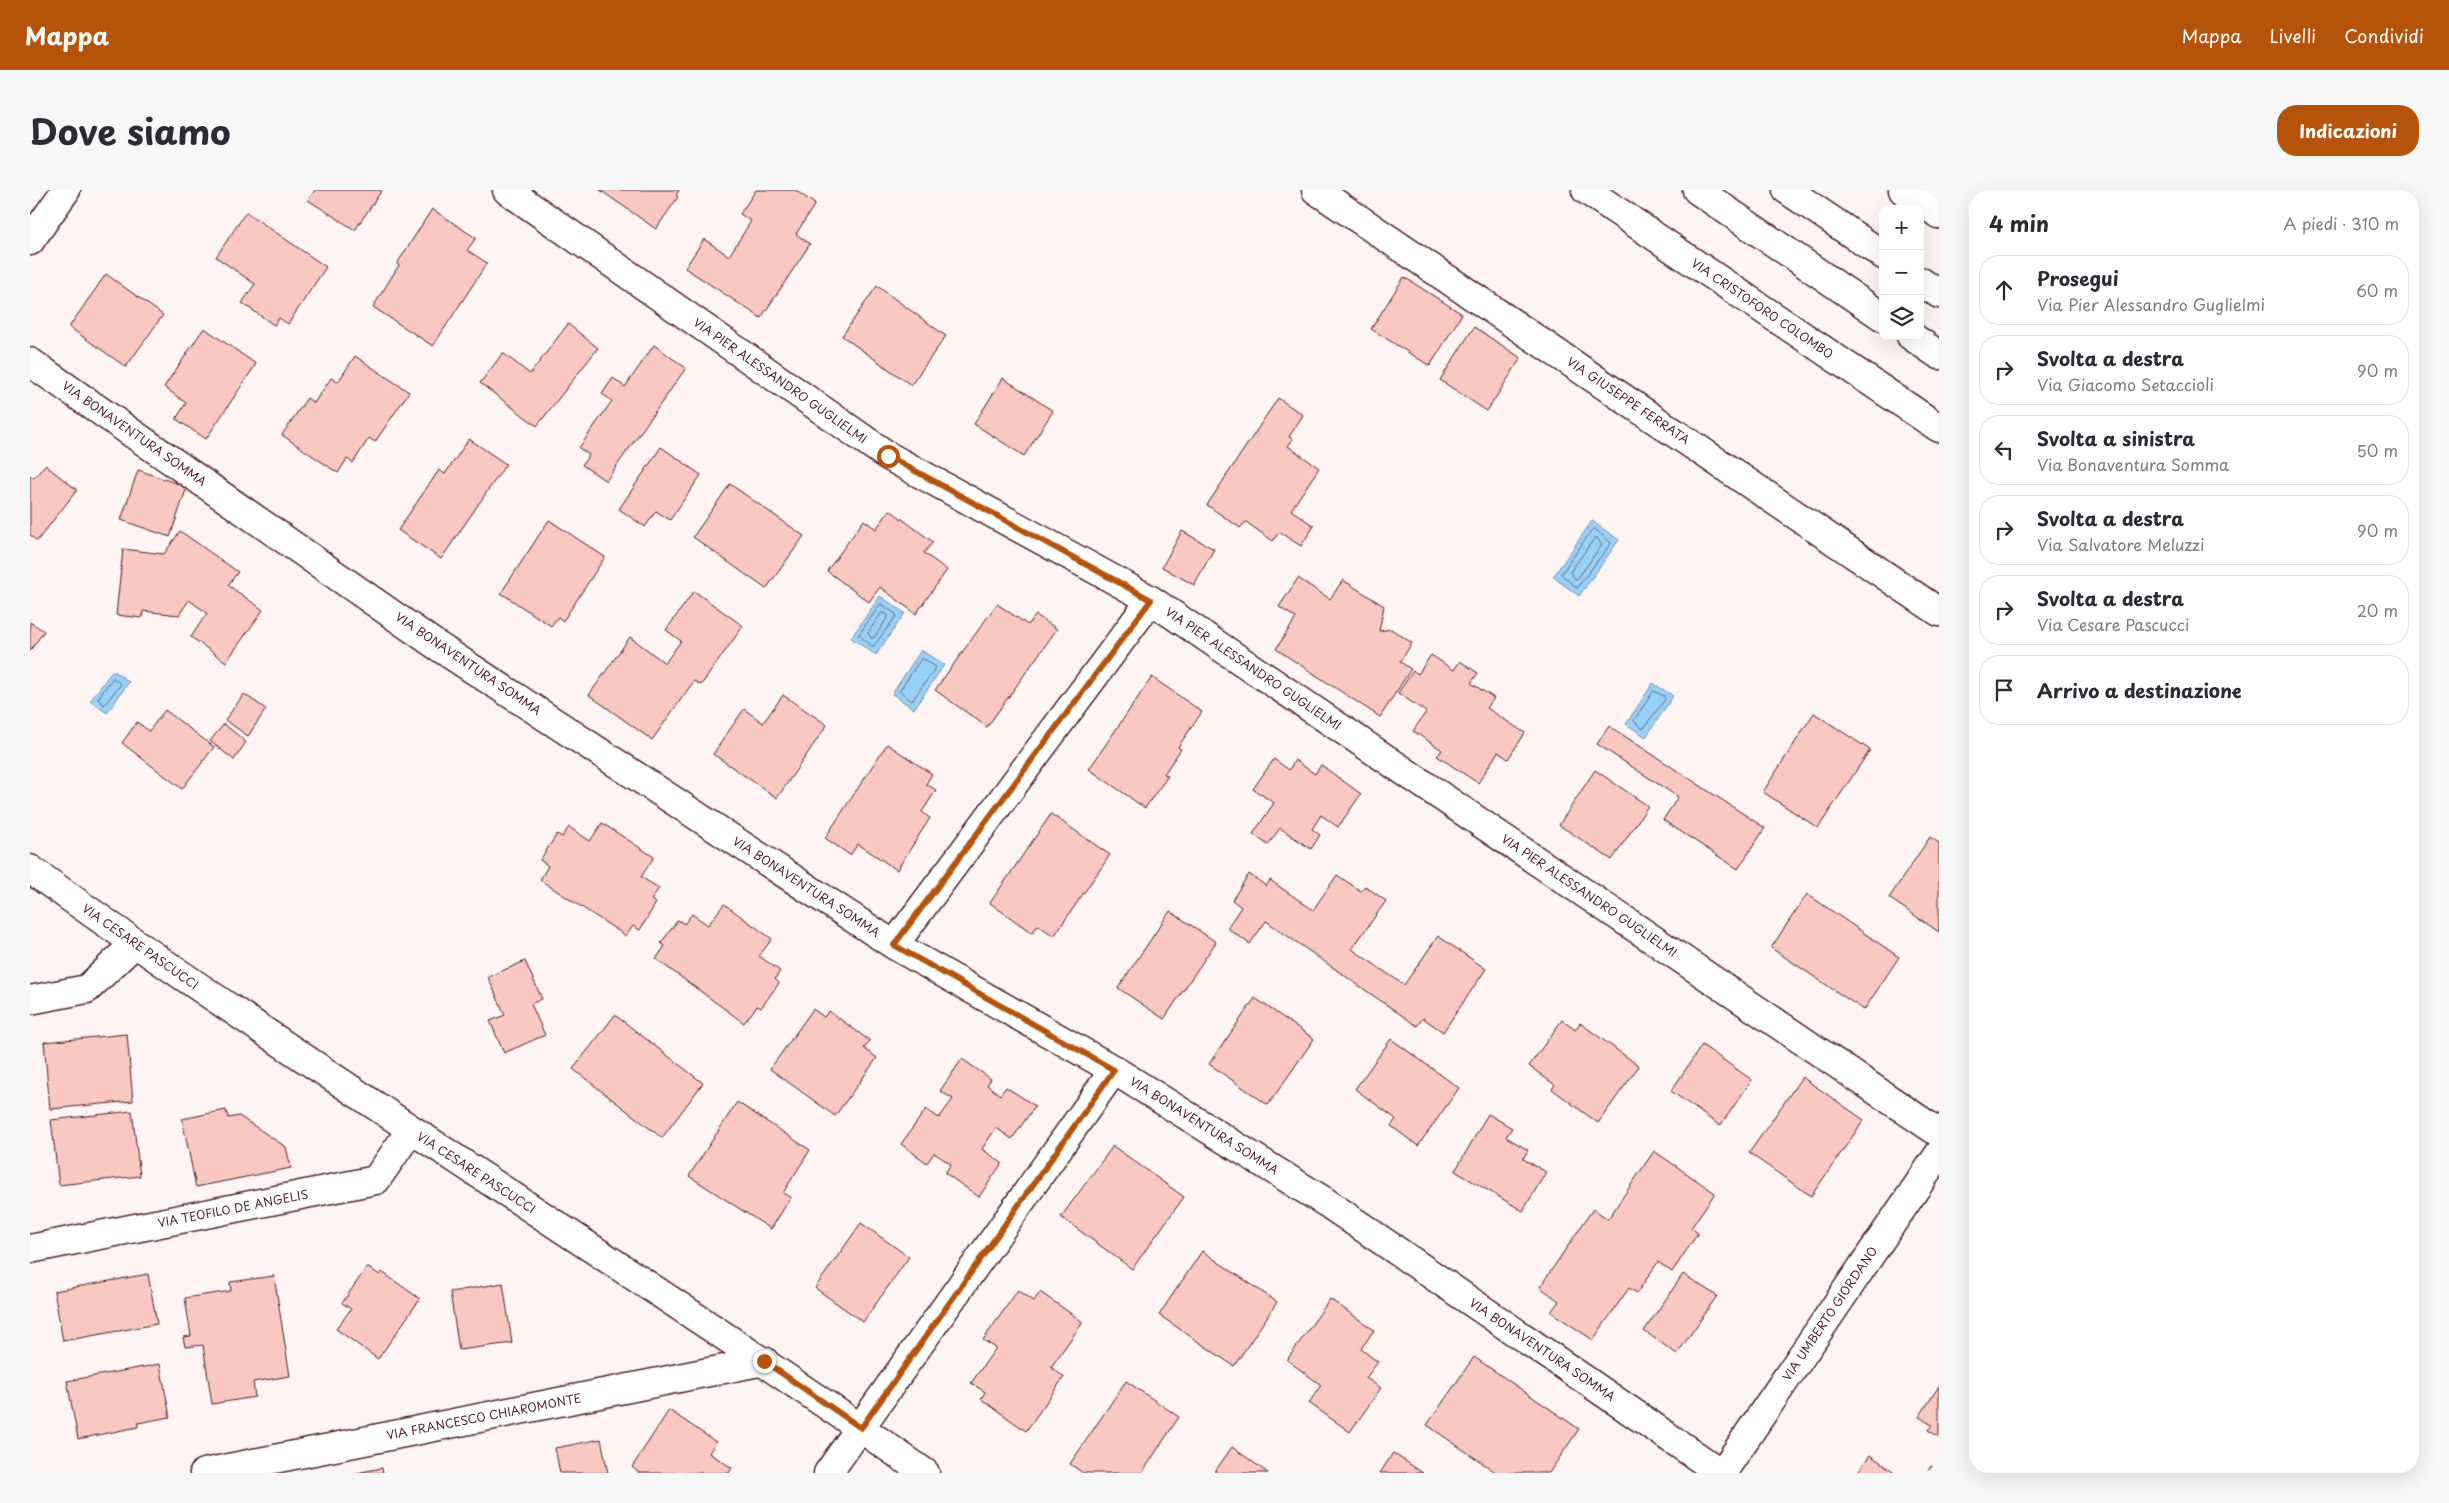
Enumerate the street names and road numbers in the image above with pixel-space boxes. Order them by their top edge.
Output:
street label: VIA CRISTOFORO COLOMBO [1688,254,1837,363]
street label: VIA PIER ALESSANDRO GUGLIELMI [690,313,871,447]
street label: VIA GIUSEPPE FERRATA [1563,352,1694,448]
street label: VIA BONAVENTURA SOMMA [59,376,210,490]
street label: VIA PIER ALESSANDRO GUGLIELMI [1162,602,1345,734]
street label: VIA BONAVENTURA SOMMA [392,607,545,719]
street label: VIA PIER ALESSANDRO GUGLIELMI [1498,829,1681,961]
street label: VIA BONAVENTURA SOMMA [729,832,884,941]
street label: VIA CESARE PASCUCCI [79,899,202,993]
street label: VIA BONAVENTURA SOMMA [1127,1072,1282,1178]
street label: VIA CESARE PASCUCCI [414,1127,540,1217]
street label: VIA TEOFILO DE ANGELIS [156,1185,310,1231]
street label: VIA UMBERTO GIORDANO [1777,1243,1881,1384]
street label: VIA BONAVENTURA SOMMA [1466,1293,1619,1405]
street label: VIA FRANCESCO CHIAROMONTE [385,1388,583,1444]

